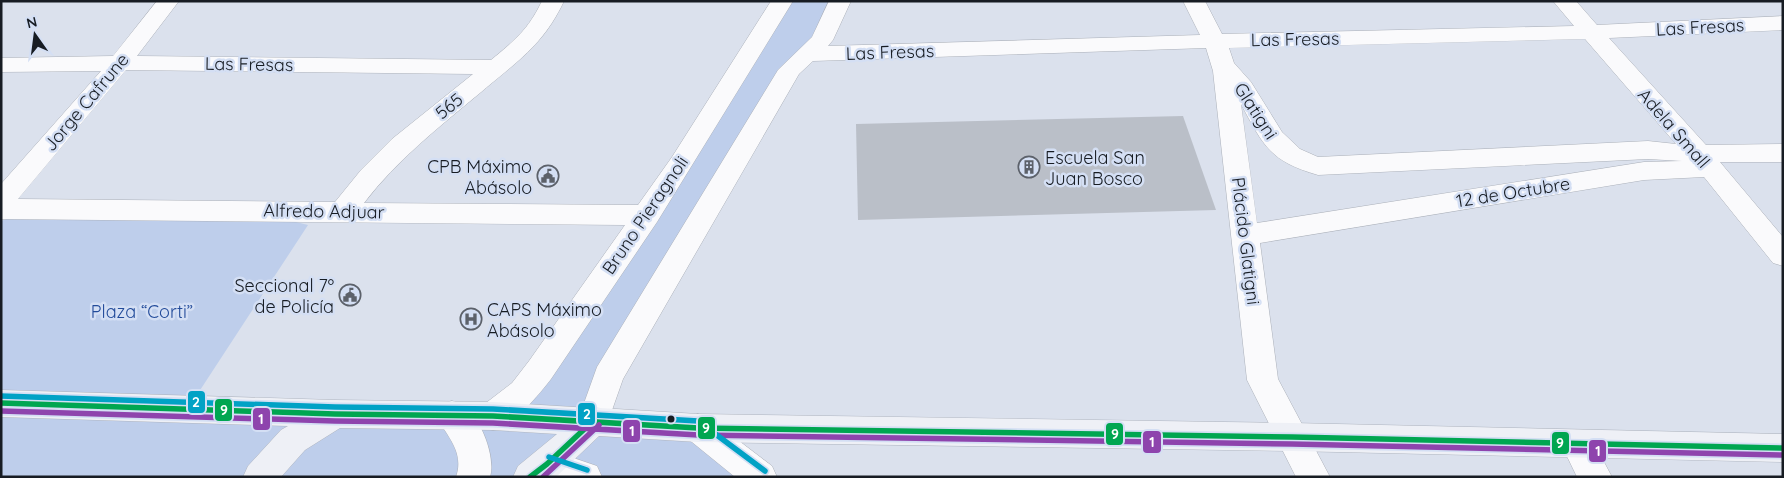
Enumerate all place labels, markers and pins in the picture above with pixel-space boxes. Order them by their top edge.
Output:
place label: Escuela San Juan Bosco [1045,146,1145,190]
place label: CPB Máximo Abásolo [427,155,532,199]
building icon: Escuela San Juan Bosco [1017,155,1041,179]
public building icon: CPB Máximo Abásolo [536,164,560,188]
place label: Seccional 7º de Policía [234,274,334,318]
public building icon: Seccional 7º de Policía [338,283,362,307]
place label: CAPS Máximo Abásolo [487,298,602,342]
hospital icon: CAPS Máximo Abásolo [459,307,483,331]
unlabelled marker [666,414,676,424]

